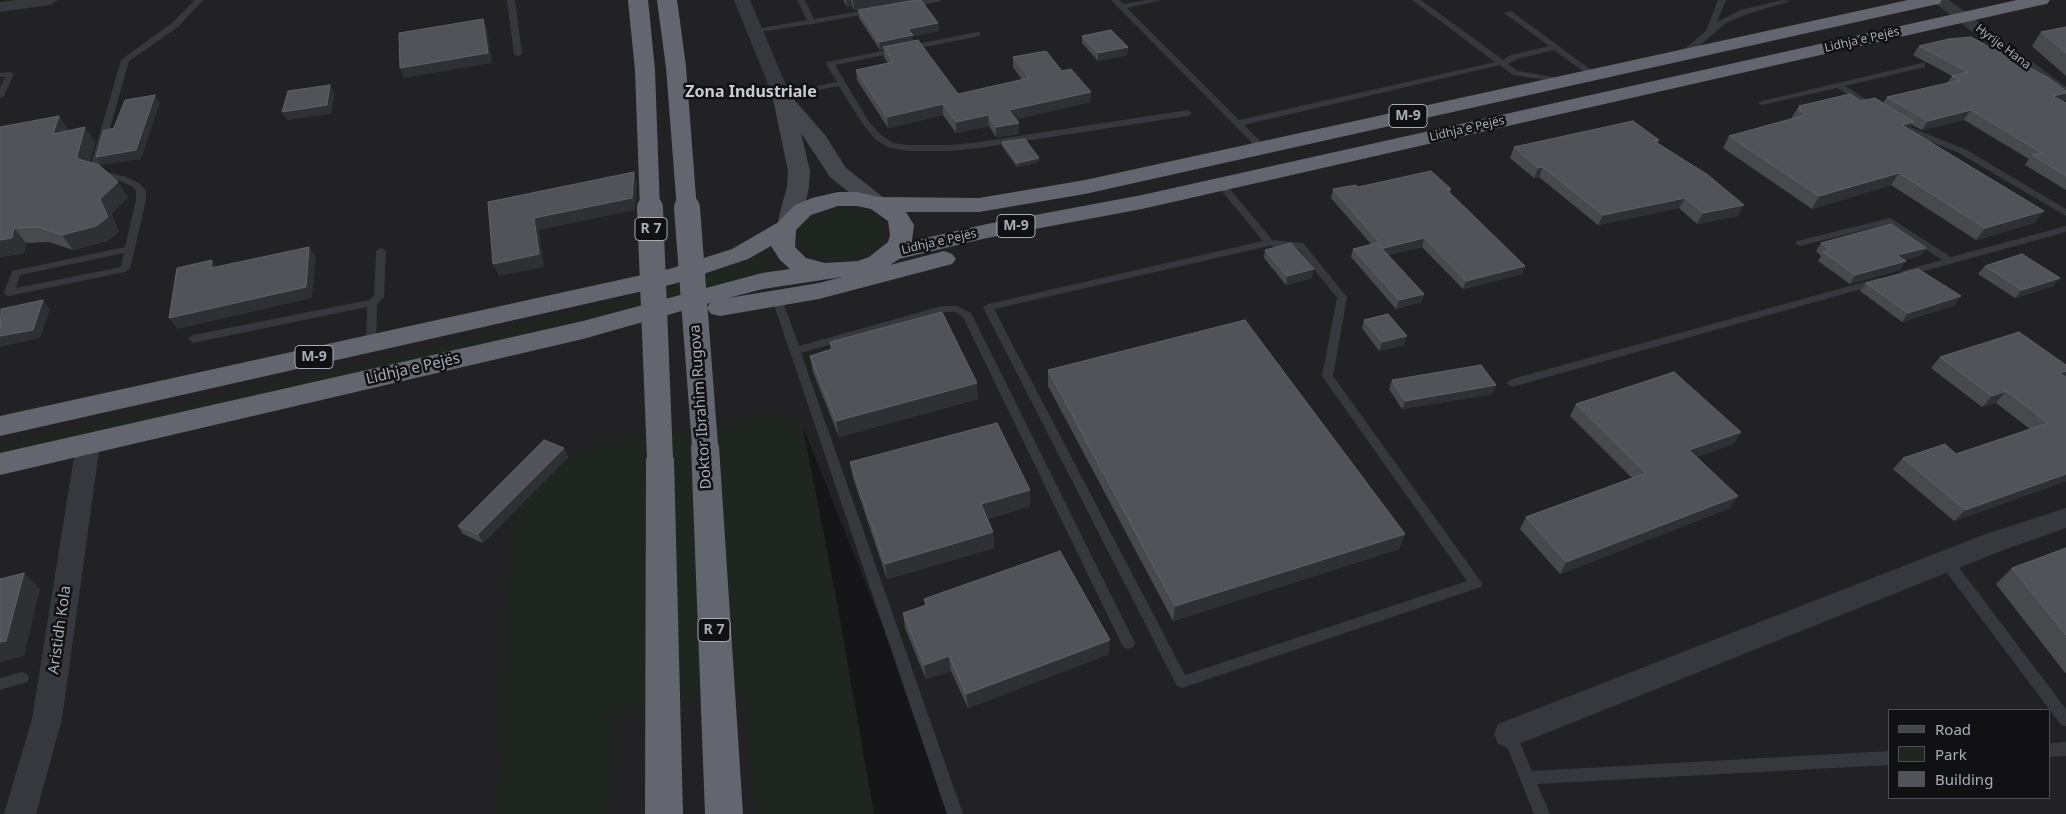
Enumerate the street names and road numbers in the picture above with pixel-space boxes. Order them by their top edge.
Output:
street label: Hyrije Hana [1972,21,2034,73]
street label: Lidhja e Pejës [1823,24,1901,56]
road number: M-9 [1389,104,1427,128]
street label: Lidhja e Pejës [1428,113,1506,145]
road number: M-9 [997,215,1035,238]
road number: R 7 [635,218,667,240]
street label: Lidhja e Pejës [900,226,978,258]
street label: Doktor Ibrahim Rugova [686,324,716,490]
road number: M-9 [295,346,333,368]
street label: Lidhja e Pejës [364,349,462,389]
street label: Aristidh Kola [45,585,75,675]
road number: R 7 [698,618,730,642]

